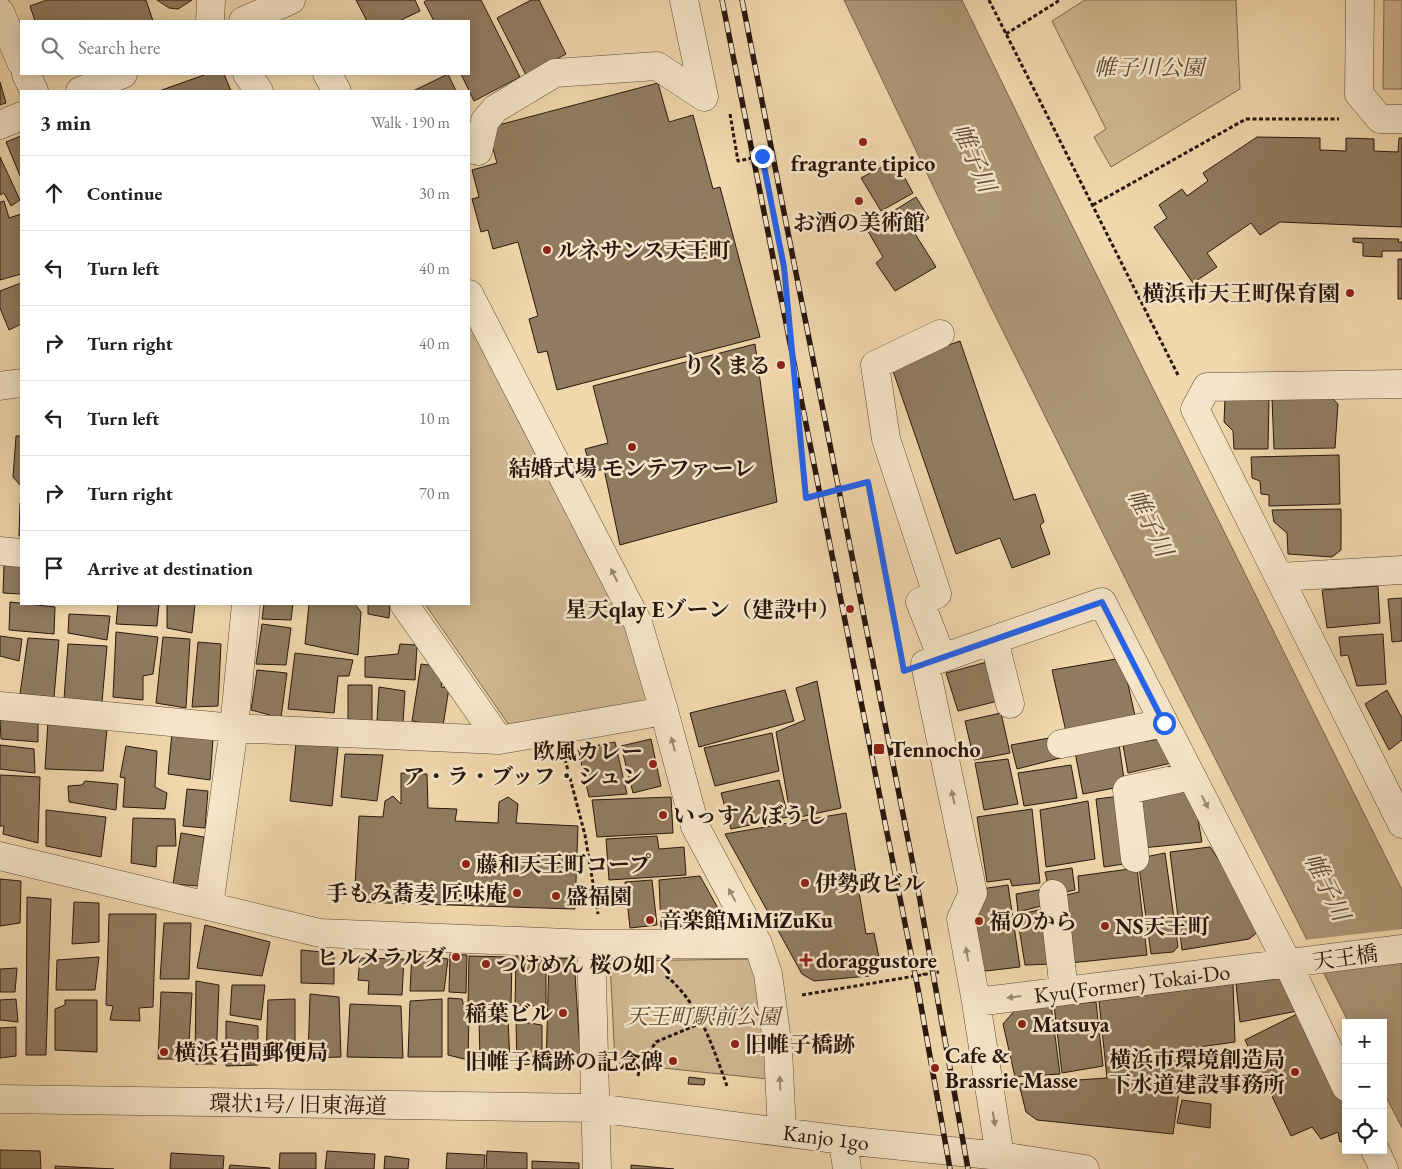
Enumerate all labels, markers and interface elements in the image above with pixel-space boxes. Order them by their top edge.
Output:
search box [20,20,470,75]
icon: search [38,34,66,62]
text: Search here [78,35,160,60]
park label: 帷子川公園 [1094,53,1207,82]
text: 3 min [40,109,91,136]
text: Walk · 190 m [371,112,450,133]
water label: 帷子川 [946,119,1004,200]
marker: fragrante tipico [857,136,869,148]
route end [751,145,774,168]
place label: fragrante tipico [791,149,935,178]
icon: ahead [40,179,68,207]
text: Continue [87,181,162,206]
text: 30 m [419,183,450,204]
marker: お酒の美術館 [853,195,865,207]
place label: お酒の美術館 [793,208,925,237]
place label: ルネサンス天王町 [557,236,731,265]
marker: ルネサンス天王町 [541,244,553,256]
icon: left [40,254,68,282]
text: Turn left [87,256,159,281]
text: 40 m [419,258,450,279]
place label: 横浜市天王町保育園 [1142,279,1340,308]
marker: 横浜市天王町保育園 [1344,287,1356,299]
icon: right [40,329,68,357]
text: Turn right [87,331,173,356]
text: 40 m [419,333,450,354]
place label: りくまる [683,351,771,380]
marker: りくまる [775,359,787,371]
icon: left [40,404,68,432]
text: Turn left [87,406,159,431]
text: 10 m [419,408,450,429]
marker: 結婚式場 モンテファーレ [626,441,638,453]
place label: 結婚式場 モンテファーレ [509,454,755,483]
icon: right [40,479,68,507]
text: Turn right [87,481,173,506]
text: 70 m [419,483,450,504]
water label: 帷子川 [1121,484,1181,565]
icon: arrive [40,554,68,582]
text: Arrive at destination [87,556,253,581]
one-way arrow [610,568,618,582]
place label: 星天qlay Eゾーン（建設中） [565,595,840,624]
marker: 星天qlay Eゾーン（建設中） [844,603,856,615]
route start [1153,712,1176,735]
place label: Tennocho [890,735,981,764]
place label: 欧風カレー ア・ラ・ブッフ・シュン [403,737,643,791]
one-way arrow [669,737,677,752]
marker: Tennocho [872,742,886,756]
marker: 欧風カレー ア・ラ・ブッフ・シュン [647,758,659,770]
one-way arrow [949,789,957,804]
one-way arrow [1201,795,1209,809]
place label: いっすんぼうし [673,801,827,830]
marker: いっすんぼうし [657,809,669,821]
water label: 帷子川 [1298,848,1358,929]
place label: 藤和天王町コープ [476,850,651,879]
marker: 藤和天王町コープ [460,858,472,870]
place label: 伊勢政ビル [815,869,925,898]
marker: 伊勢政ビル [799,877,811,889]
place label: 手もみ蕎麦 匠味庵 [326,879,507,908]
place label: 盛福園 [566,882,632,911]
marker: 手もみ蕎麦 匠味庵 [511,887,523,899]
one-way arrow [728,887,736,902]
marker: 盛福園 [550,890,562,902]
place label: 音楽館MiMiZuKu [660,906,833,935]
place label: 福のから [989,907,1077,936]
place label: NS天王町 [1115,912,1210,941]
marker: 音楽館MiMiZuKu [644,914,656,926]
marker: 福のから [973,915,985,927]
marker: NS天王町 [1099,920,1111,932]
street label: 天王橋 [1310,939,1380,976]
place label: ヒルメラルダ [316,943,446,972]
one-way arrow [963,945,971,961]
place label: doraggustore [816,946,937,975]
place label: つけめん 桜の如く [496,950,677,979]
marker: ヒルメラルダ [450,951,462,963]
marker: doraggustore [800,954,812,966]
street label: Kyu(Former) Tokai-Do [1032,957,1232,1010]
marker: つけめん 桜の如く [480,958,492,970]
one-way arrow [1006,993,1022,1001]
place label: 稲葉ビル [465,999,553,1028]
park label: 天王町駅前公園 [626,1002,783,1031]
marker: 稲葉ビル [557,1007,569,1019]
place label: Matsuya [1032,1010,1110,1039]
marker: Matsuya [1016,1018,1028,1030]
map controls [1342,1019,1387,1154]
button: + [1342,1019,1387,1064]
place label: 旧帷子橋跡 [745,1030,855,1059]
place label: 横浜岩間郵便局 [174,1038,328,1067]
marker: 旧帷子橋跡 [729,1038,741,1050]
place label: Cafe & Brassrie Masse [945,1041,1078,1095]
place label: 横浜市環境創造局 下水道建設事務所 [1109,1045,1285,1099]
marker: 横浜岩間郵便局 [158,1046,170,1058]
place label: 旧帷子橋跡の記念碑 [465,1047,663,1076]
marker: 旧帷子橋跡の記念碑 [667,1055,679,1067]
marker: Cafe & Brassrie Masse [929,1062,941,1074]
button: − [1342,1064,1387,1109]
marker: 横浜市環境創造局 下水道建設事務所 [1289,1066,1301,1078]
one-way arrow [776,1075,784,1091]
street label: 環状1号/ 旧東海道 [209,1088,387,1121]
button: locate [1342,1109,1387,1154]
one-way arrow [990,1111,998,1127]
street label: Kanjo 1go [781,1118,871,1157]

